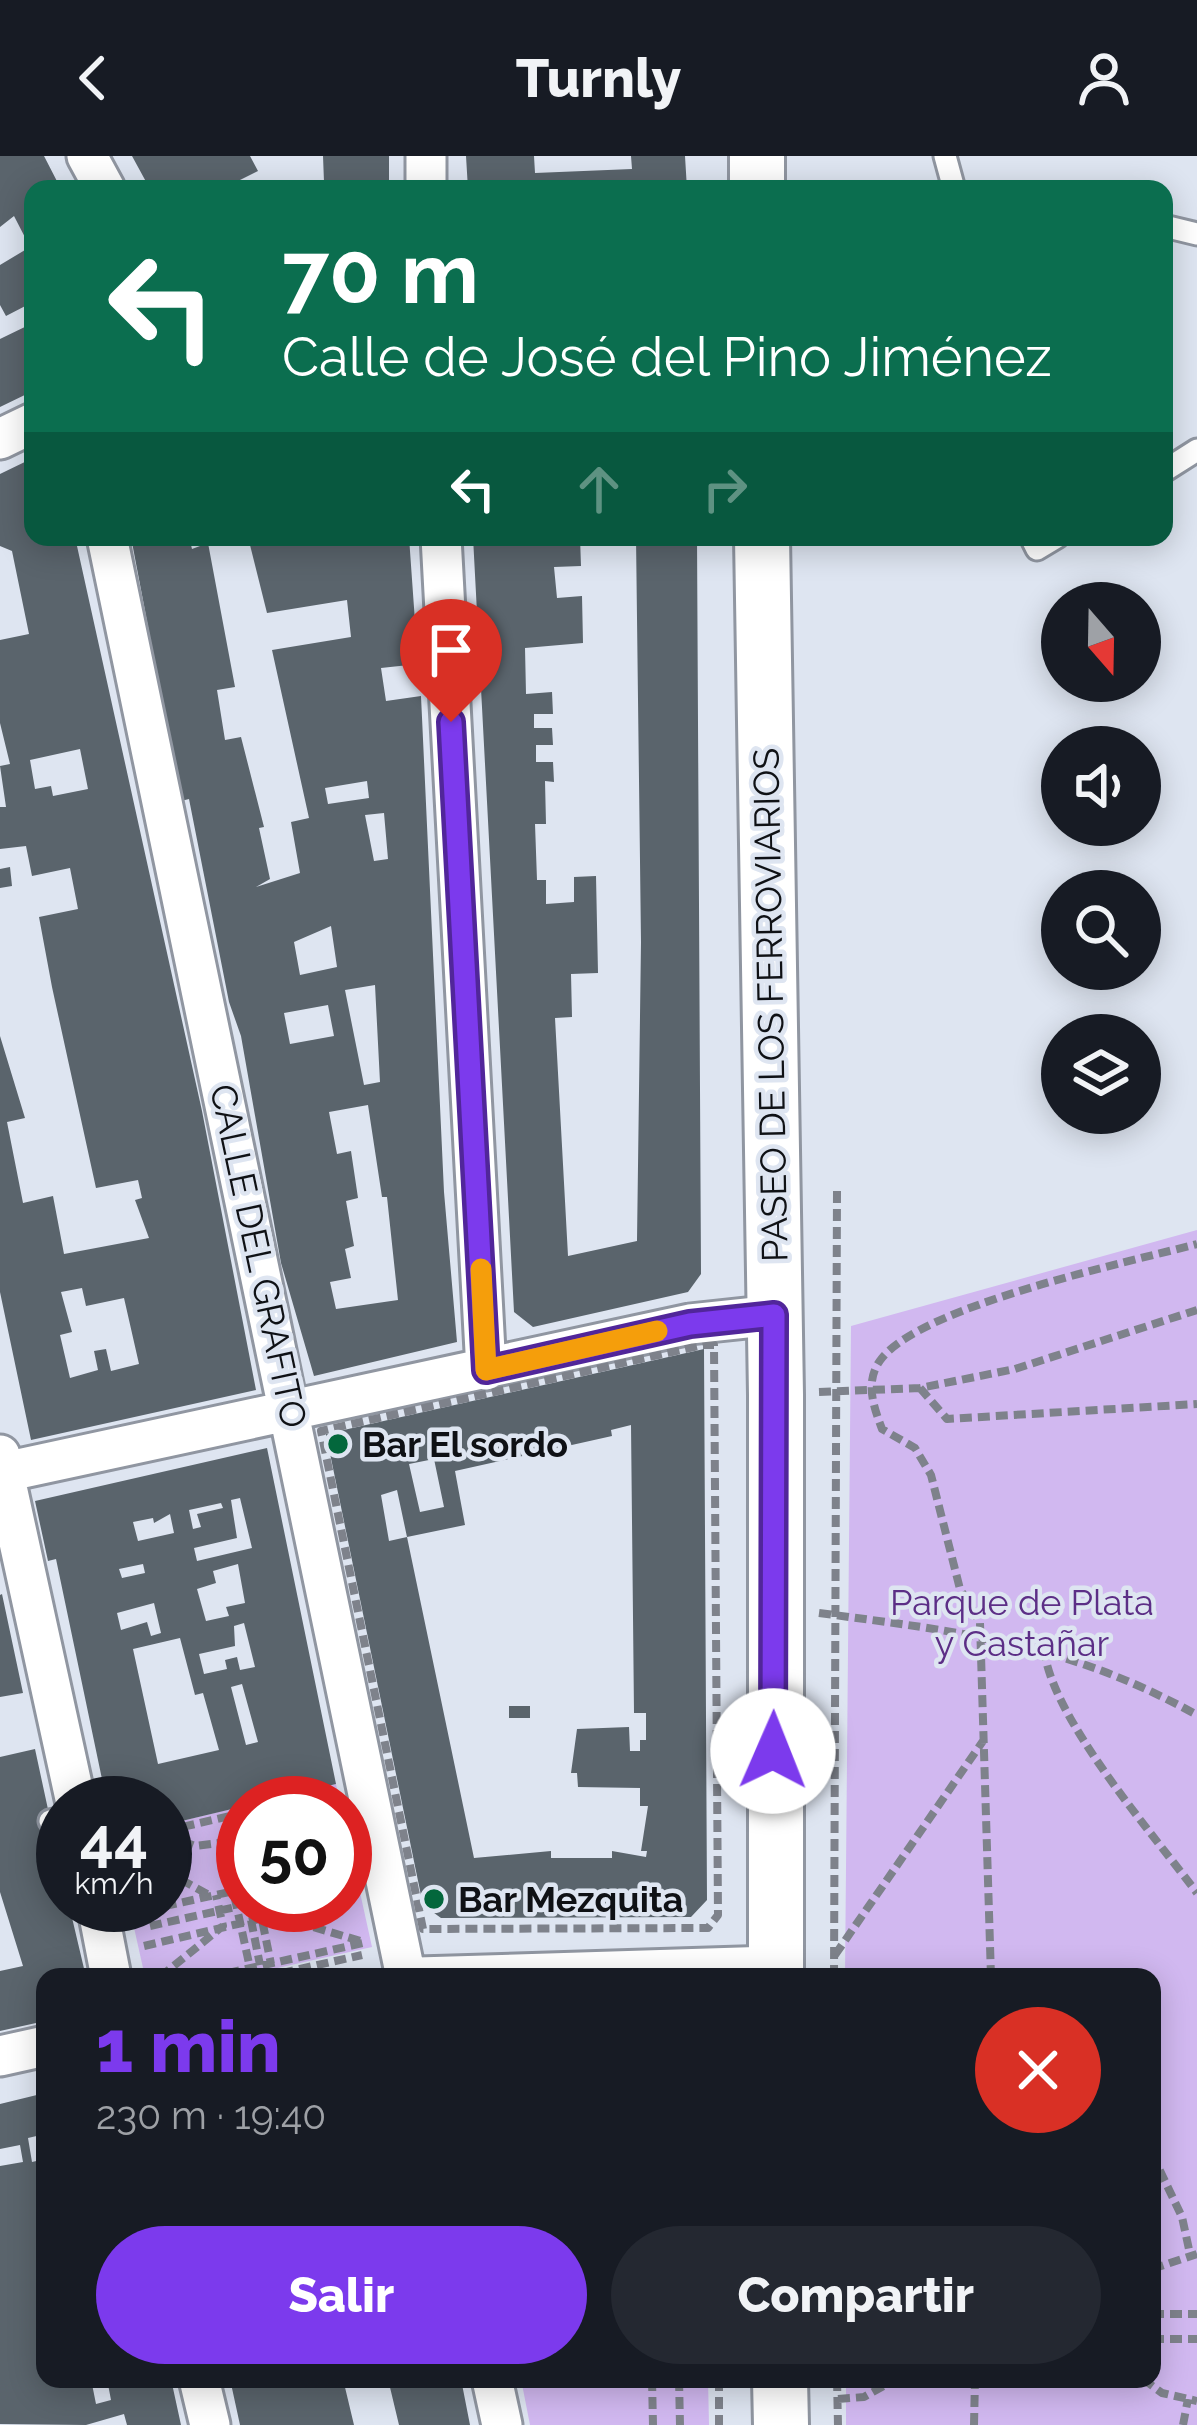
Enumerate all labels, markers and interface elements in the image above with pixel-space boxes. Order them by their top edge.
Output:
icon: back [60,45,126,111]
icon: person [1071,45,1137,111]
text: Turnly [516,46,681,110]
text: 70 m [282,224,479,323]
icon: left [84,228,240,384]
text: Calle de José del Pino Jiménez [282,325,1052,389]
icon: left [440,456,506,522]
icon: ahead [566,456,632,522]
icon: right [692,456,758,522]
north arrow [1041,582,1161,702]
map controls [1041,582,1161,1134]
pin [400,599,502,722]
icon: arrive [418,617,484,683]
button: sound [1041,726,1161,846]
street label: PASEO DE LOS FERROVIARIOS [745,748,795,1262]
button: search [1041,870,1161,990]
button: layers [1041,1014,1161,1134]
street label: CALLE DEL GRAFITO [202,1080,316,1432]
place label: Bar El sordo [362,1423,568,1465]
marker: Bar El sordo [325,1431,351,1457]
park label: Parque de Plata y Castañar [890,1581,1154,1664]
position arrow [710,1688,836,1814]
speed limit sign: 50 [216,1776,372,1932]
text: 44 [80,1804,148,1874]
text: km/h [74,1866,154,1901]
place label: Bar Mezquita [458,1878,683,1920]
marker: Bar Mezquita [421,1886,447,1912]
text: 1 min [96,2004,281,2089]
button: close [975,2007,1101,2133]
text: 230 m · 19:40 [96,2092,326,2138]
button: Salir [96,2226,587,2364]
button: Compartir [611,2226,1101,2364]

